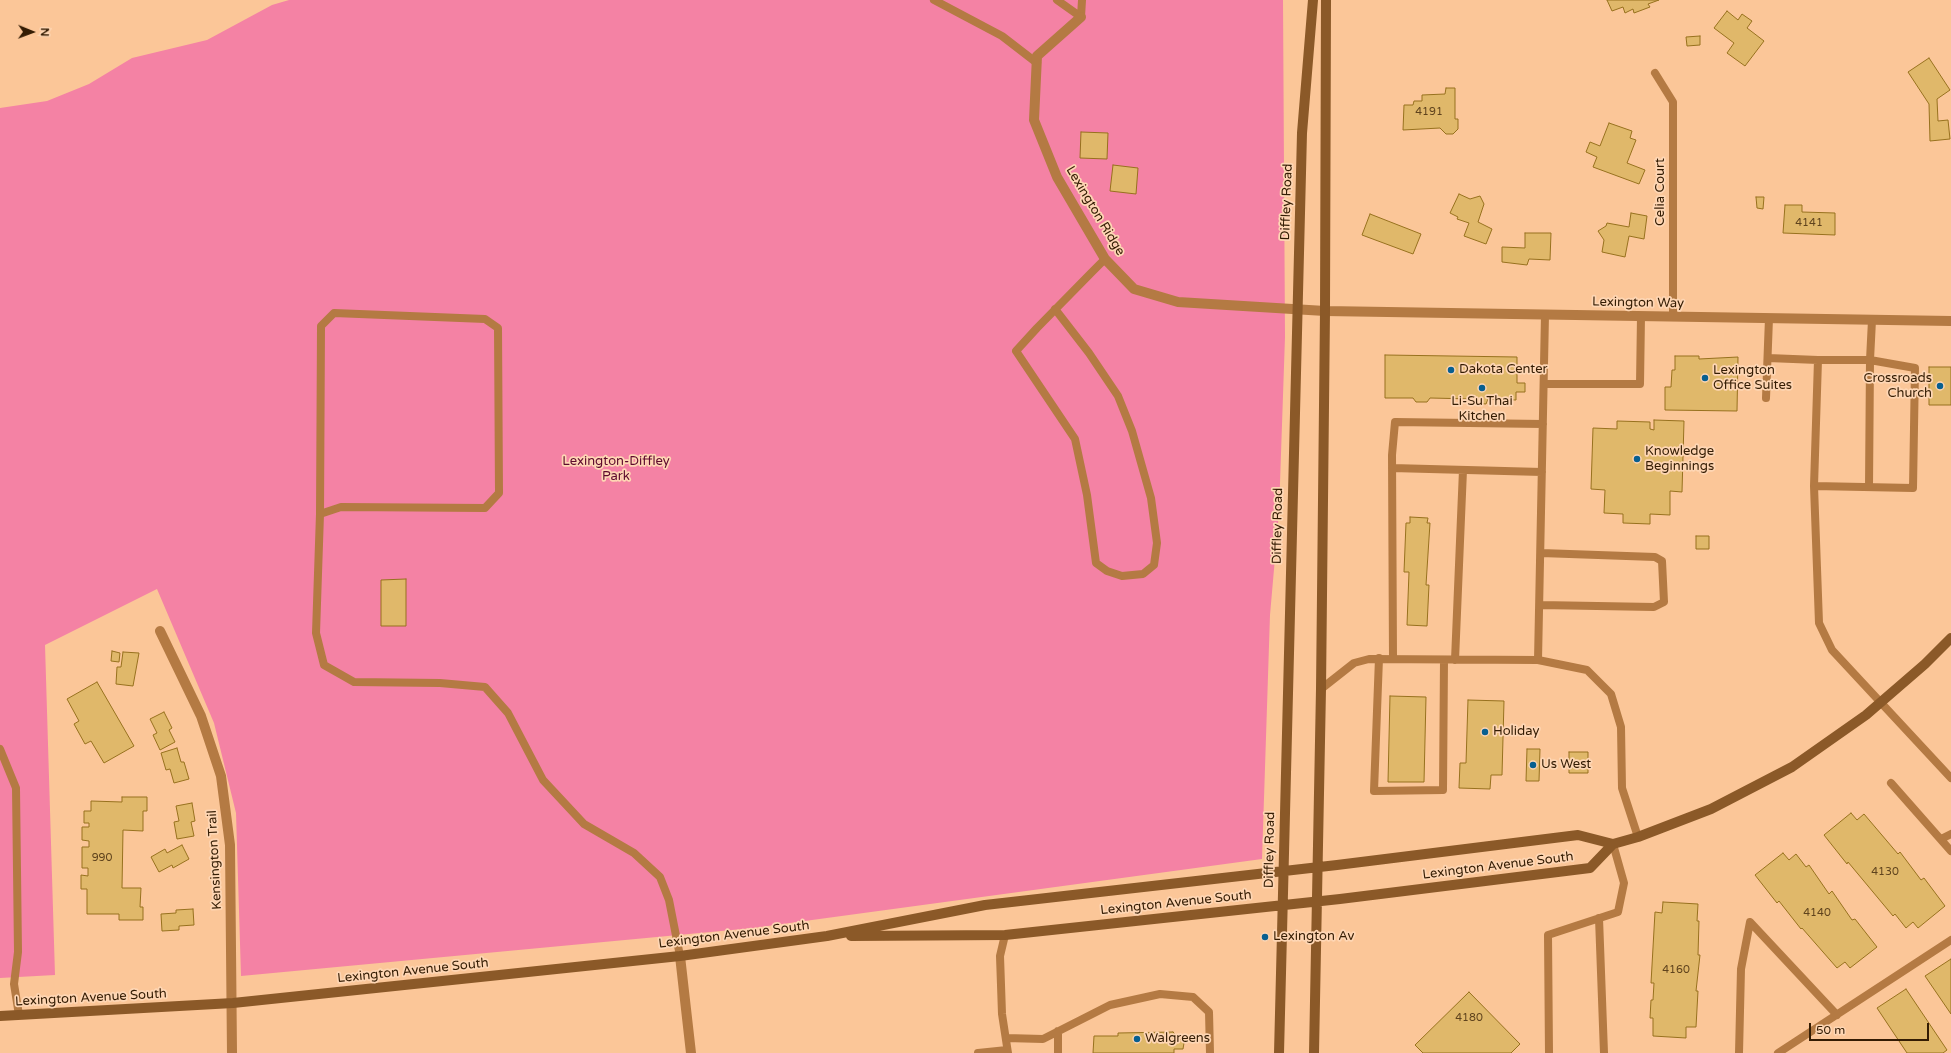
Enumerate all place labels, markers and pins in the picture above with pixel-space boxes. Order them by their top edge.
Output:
place label: Dakota Center [1459,362,1548,378]
place label: Lexington Office Suites [1713,363,1792,394]
marker: Dakota Center [1446,365,1456,375]
place label: Crossroads Church [1863,371,1932,402]
marker: Lexington Office Suites [1700,373,1710,383]
marker: Crossroads Church [1935,381,1945,391]
marker: Li-Su Thai Kitchen [1477,383,1487,393]
place label: Li-Su Thai Kitchen [1451,394,1513,425]
place label: Knowledge Beginnings [1645,444,1714,475]
marker: Knowledge Beginnings [1632,454,1642,464]
place label: Holiday [1493,724,1539,740]
marker: Holiday [1480,727,1490,737]
place label: Us West [1541,757,1591,773]
marker: Us West [1528,760,1538,770]
place label: Lexington Av [1273,929,1354,945]
marker: Lexington Av [1260,932,1270,942]
place label: Walgreens [1145,1031,1210,1047]
marker: Walgreens [1132,1034,1142,1044]

